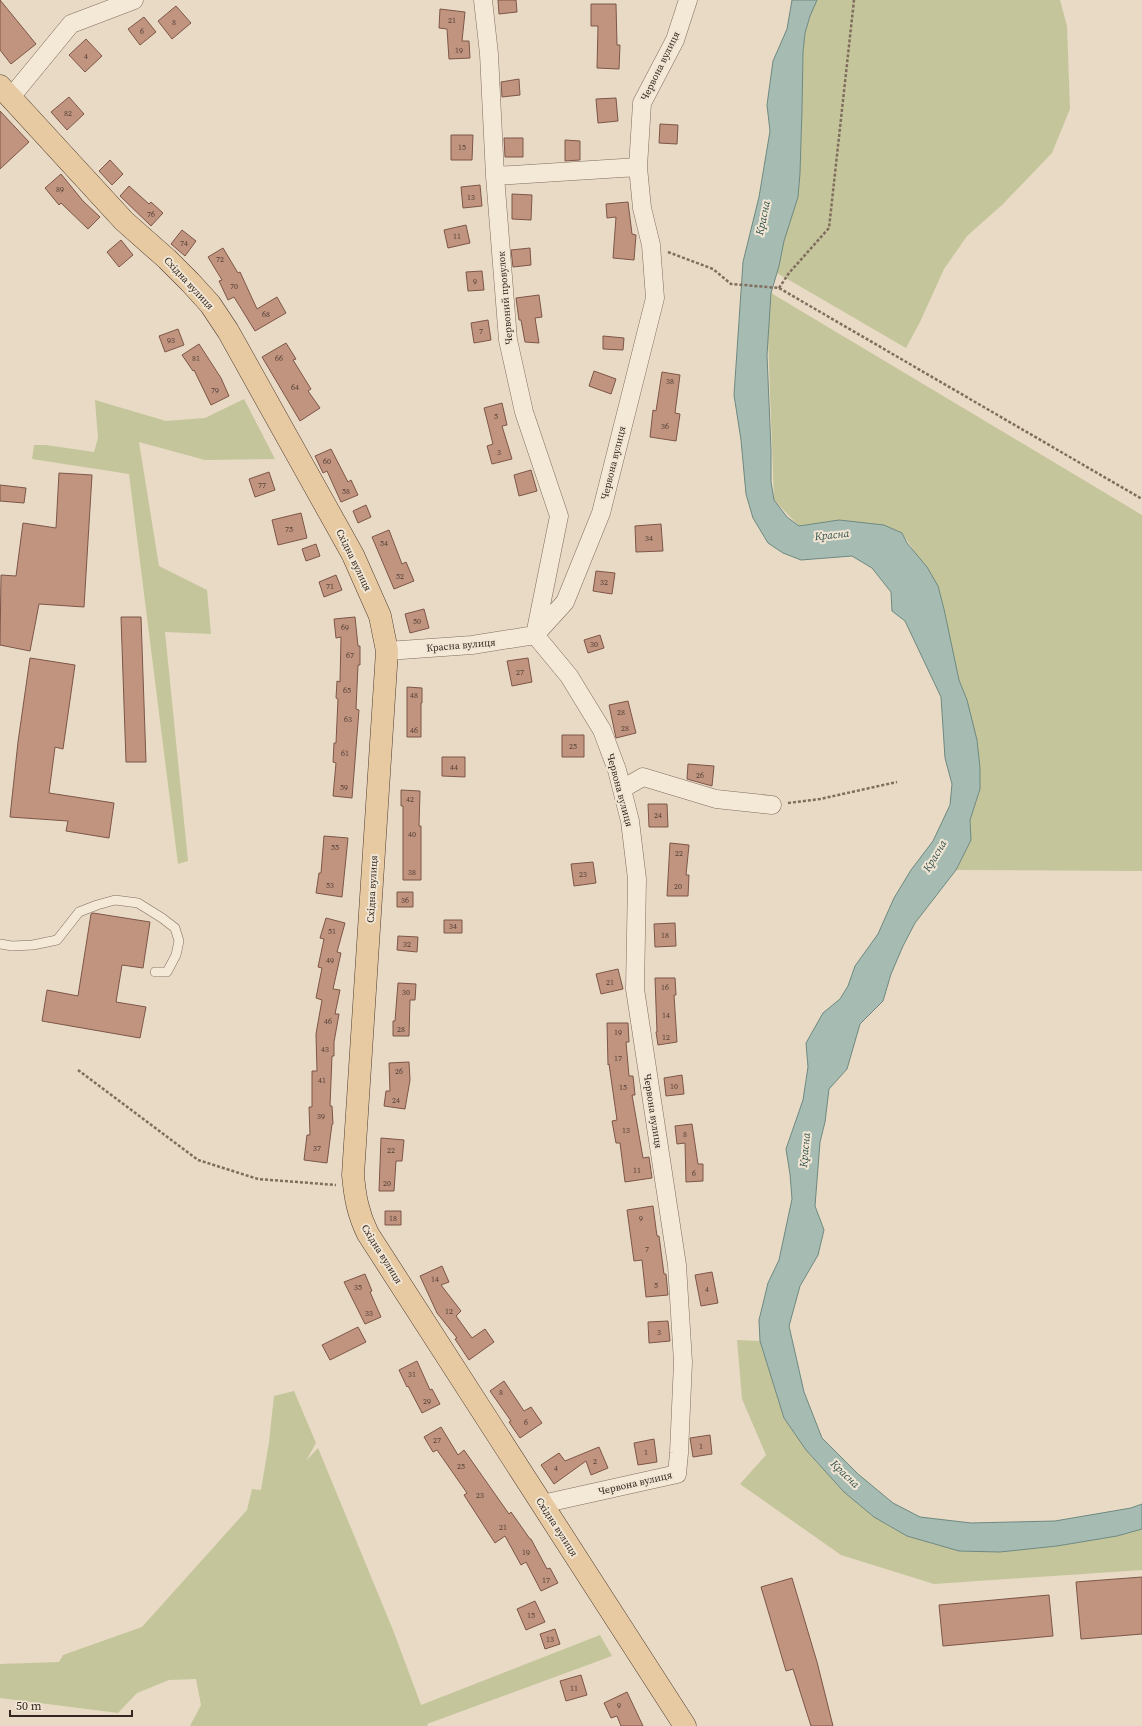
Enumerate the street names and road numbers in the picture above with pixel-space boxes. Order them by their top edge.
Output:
street label: Червона вулиця [638,29,682,103]
street label: Червоний провулок [494,250,516,345]
street label: Східна вулиця [161,254,217,312]
street label: Червона вулиця [598,425,628,501]
street label: Східна вулиця [333,527,375,593]
street label: Красна вулиця [426,636,496,654]
street label: Червона вулиця [604,752,636,828]
street label: Східна вулиця [364,855,380,923]
street label: Червона вулиця [641,1073,665,1149]
street label: Східна вулиця [359,1222,405,1286]
street label: Червона вулиця [597,1468,673,1498]
street label: Східна вулиця [533,1495,581,1559]

